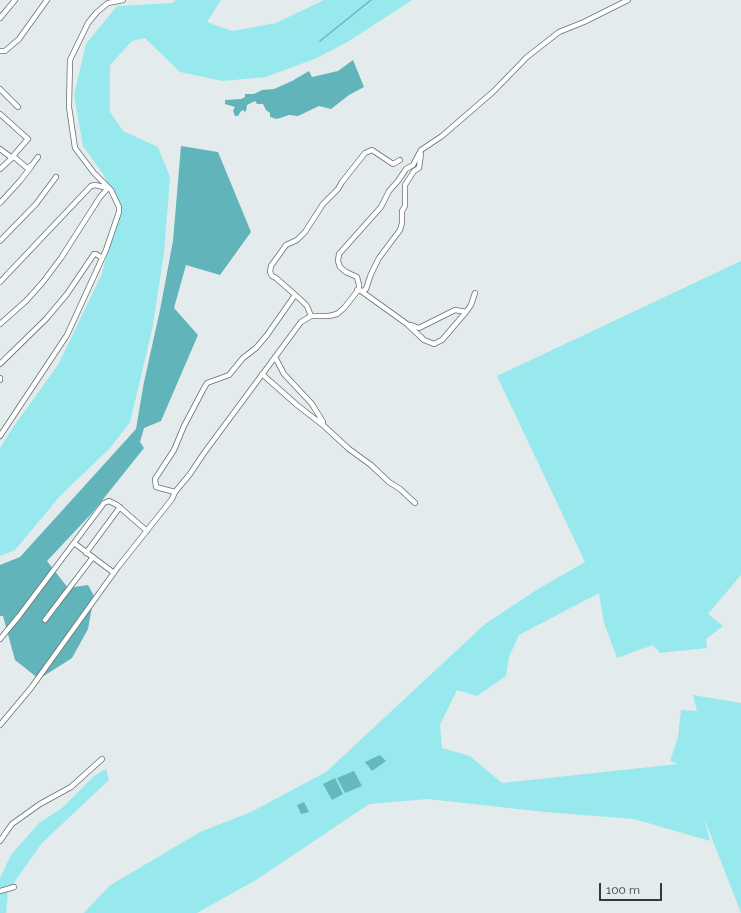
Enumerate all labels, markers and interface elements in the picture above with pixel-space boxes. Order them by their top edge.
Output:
scale bar [601,875,664,901]
text: 100 m [606,883,640,897]

